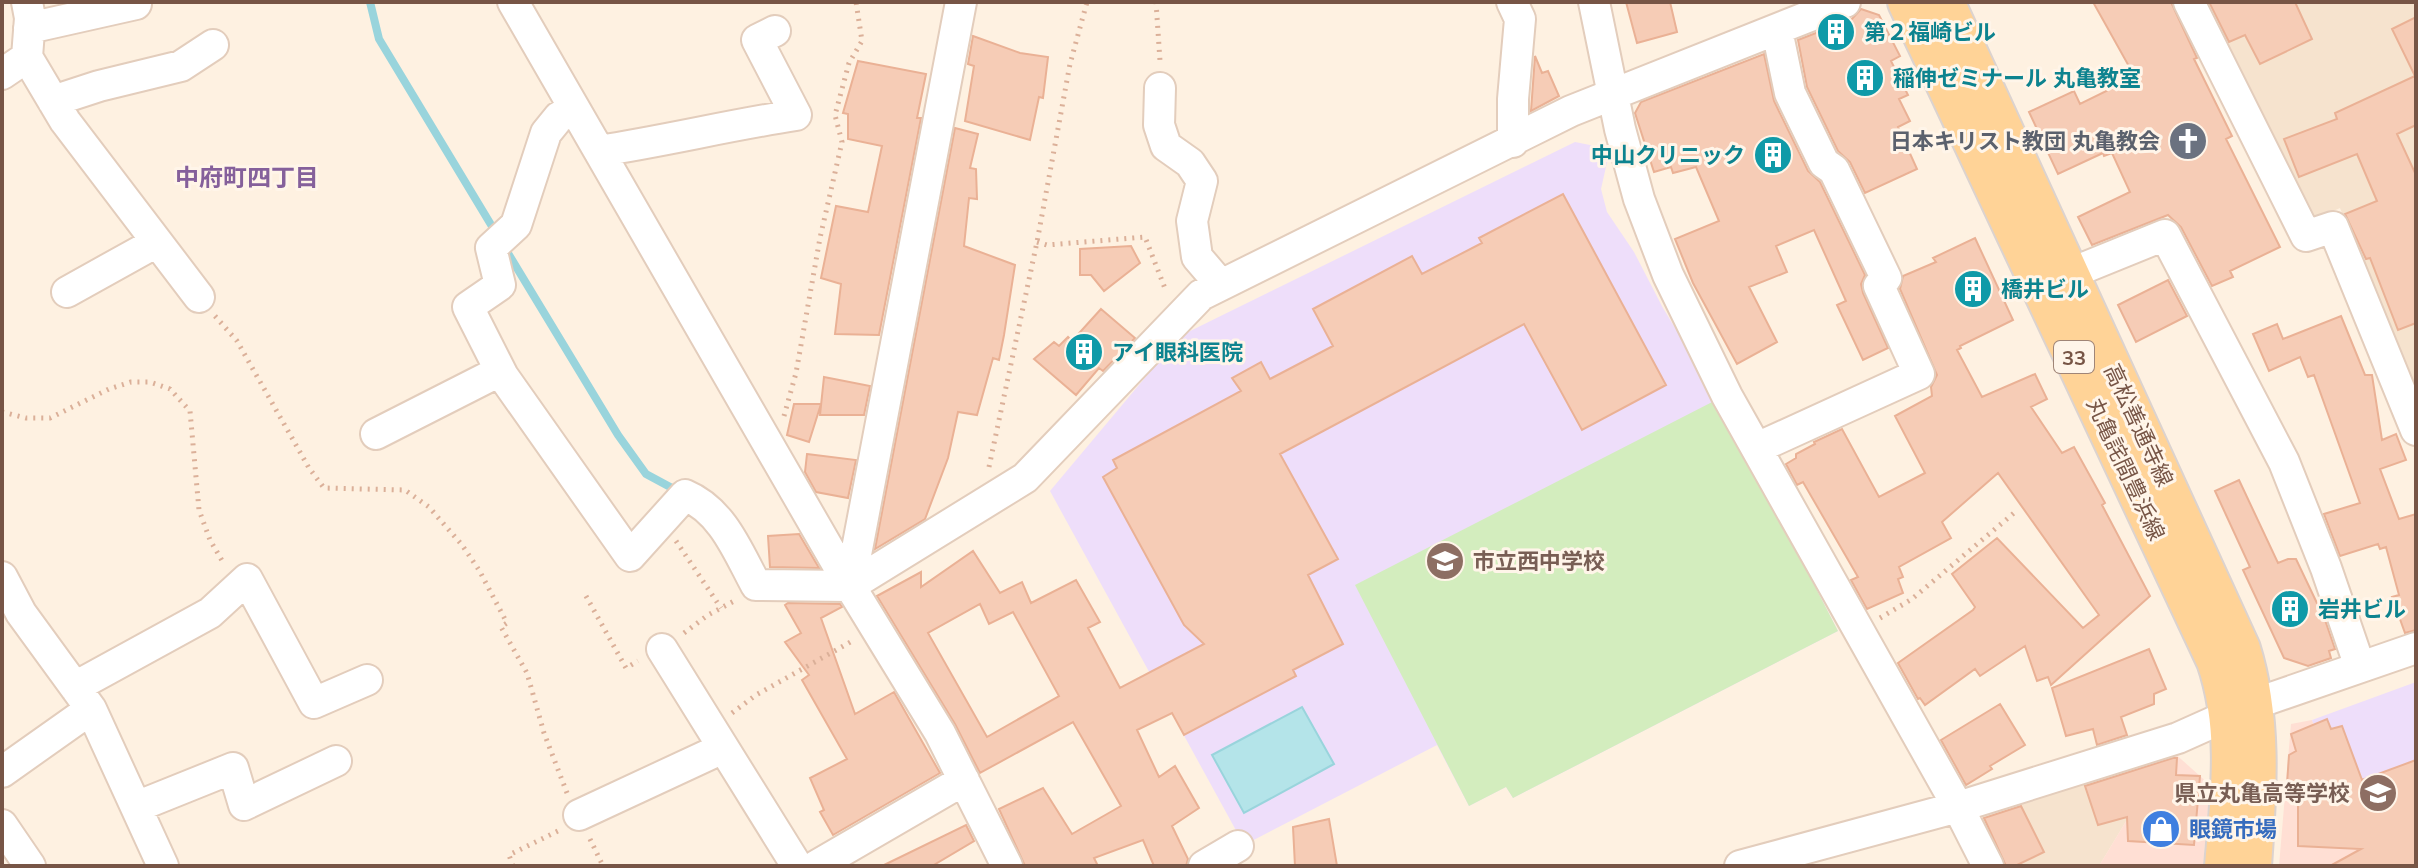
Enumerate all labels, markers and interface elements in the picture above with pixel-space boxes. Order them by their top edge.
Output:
building icon: 第２福崎ビル [1815,11,1857,53]
place label: 第２福崎ビル [1864,18,1996,46]
building icon: 稲伸ゼミナール 丸亀教室 [1844,57,1886,99]
place label: 稲伸ゼミナール 丸亀教室 [1893,64,2141,92]
church icon: 日本キリスト教団 丸亀教会 [2167,120,2209,162]
place label: 日本キリスト教団 丸亀教会 [1890,127,2160,155]
building icon: 中山クリニック [1752,134,1794,176]
place label: 中山クリニック [1591,141,1745,169]
district label: 中府町四丁目 [175,162,319,192]
building icon: 橋井ビル [1952,268,1994,310]
place label: 橋井ビル [2001,275,2089,303]
building icon: アイ眼科医院 [1063,331,1105,373]
place label: アイ眼科医院 [1112,338,1243,366]
road number: 33 [2054,341,2094,373]
street label: 高松善通寺線 [2098,359,2180,491]
street label: 丸亀詫間豊浜線 [2081,393,2171,545]
school or university icon: 市立西中学校 [1424,540,1466,582]
place label: 市立西中学校 [1473,547,1605,575]
building icon: 岩井ビル [2269,588,2311,630]
place label: 岩井ビル [2318,595,2406,623]
school or university icon: 県立丸亀高等学校 [2357,772,2399,814]
place label: 県立丸亀高等学校 [2174,779,2350,807]
shop icon: 眼鏡市場 [2140,808,2182,850]
place label: 眼鏡市場 [2189,815,2277,843]

